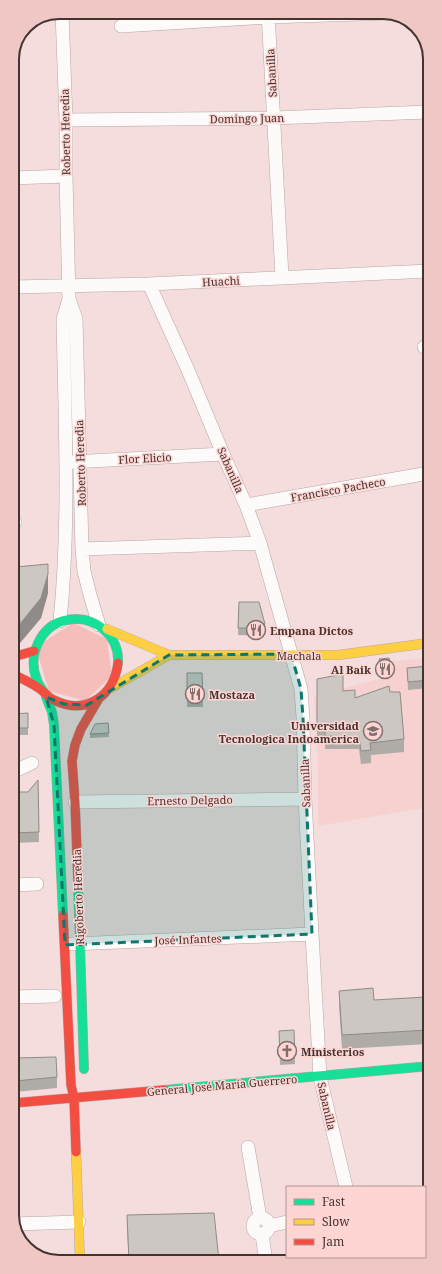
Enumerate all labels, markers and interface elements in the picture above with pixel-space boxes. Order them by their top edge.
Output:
street label: Sabanilla [262,48,280,98]
street label: Roberto Heredia [57,89,73,175]
street label: Domingo Juan [210,110,284,126]
street label: Huachi [202,272,241,289]
street label: Roberto Heredia [71,419,89,507]
street label: Sabanilla [214,445,248,495]
street label: Flor Elicio [118,449,172,467]
street label: Francisco Pacheco [289,473,387,505]
restaurant icon: Empana Dictos [245,619,267,641]
place label: Empana Dictos [270,623,353,638]
street label: Machala [277,648,321,663]
restaurant icon: Al Baik [374,658,396,680]
place label: Al Baik [331,662,371,677]
restaurant icon: Mostaza [184,683,206,705]
place label: Mostaza [209,687,255,702]
place label: Universidad Tecnologica Indoamerica [219,718,359,746]
school or university icon: Universidad Tecnologica Indoamerica [362,720,384,742]
street label: Sabanilla [297,758,313,808]
street label: Ernesto Delgado [147,792,233,808]
street label: Rigoberto Heredia [69,849,87,945]
street label: José Infantes [153,930,222,948]
church icon: Ministerios [276,1040,298,1062]
place label: Ministerios [301,1044,364,1059]
street label: General José María Guerrero [146,1071,298,1099]
street label: Sabanilla [314,1081,340,1131]
legend [286,1186,426,1258]
text: Fast [322,1193,345,1210]
text: Slow [322,1213,350,1230]
text: Jam [321,1233,344,1250]

